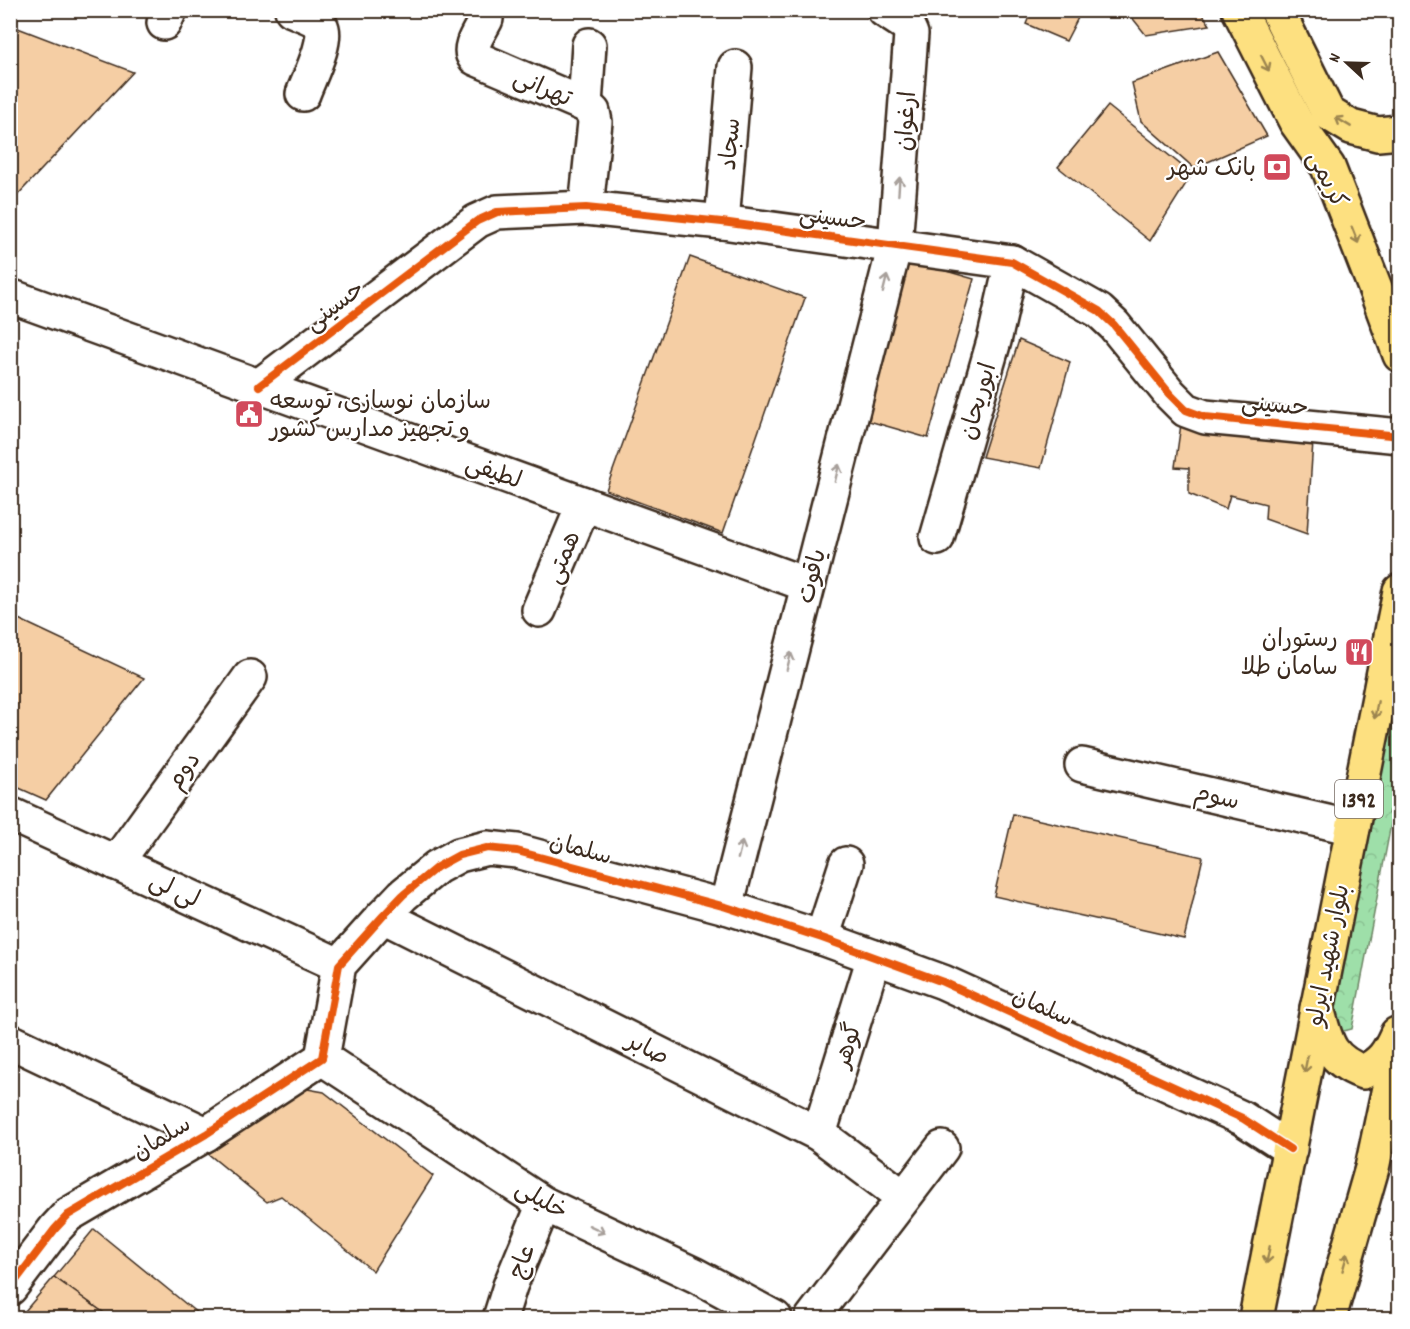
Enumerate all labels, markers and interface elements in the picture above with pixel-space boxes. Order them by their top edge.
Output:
north arrow [1317,33,1377,93]
text: N [1323,50,1348,66]
one-way arrow [1260,53,1272,71]
street label: تهرانی [507,62,577,118]
street label: ارغوان [889,90,927,152]
one-way arrow [1335,116,1352,128]
street label: سجاد [713,117,751,172]
street label: کریمی [1296,146,1354,215]
bank icon: بانک شهر [1261,151,1293,183]
place label: بانک شهر [1166,153,1256,187]
one-way arrow [894,177,905,197]
street label: حسینی [797,199,868,241]
one-way arrow [1350,225,1361,244]
street label: حسینی [299,274,373,341]
one-way arrow [880,274,891,293]
street label: ابوریحان [953,359,1007,444]
place label: سازمان نوسازی، توسعه و تجهیز مدارس کشور [268,386,491,448]
street label: حسینی [1240,387,1310,427]
public building icon: سازمان نوسازی، توسعه و تجهیز مدارس کشور [233,398,265,430]
street label: لطیفی [460,448,526,500]
one-way arrow [831,463,843,482]
street label: همتی [538,526,591,590]
street label: یاقوت [791,546,837,608]
place label: رستوران سامان طلا [1241,624,1338,686]
restaurant icon: رستوران سامان طلا [1343,636,1375,668]
one-way arrow [783,652,795,671]
one-way arrow [1370,700,1381,720]
street label: دوم [160,746,211,798]
street label: سوم [1190,777,1242,821]
road number: 1392 [1335,780,1383,818]
street label: سلمان [545,826,615,876]
one-way arrow [735,841,747,860]
street label: لی لی [143,865,205,918]
street label: بلوار شهید ایرلو [1299,882,1360,1030]
street label: سلمان [1006,980,1078,1037]
street label: گوهر [826,1019,873,1075]
street label: صابر [618,1025,674,1076]
one-way arrow [1300,1054,1311,1073]
street label: سلمان [127,1109,198,1170]
street label: خلیلی [508,1173,573,1230]
one-way arrow [587,1223,605,1235]
street label: عاج [502,1240,546,1284]
one-way arrow [1262,1245,1273,1265]
one-way arrow [1340,1253,1351,1272]

